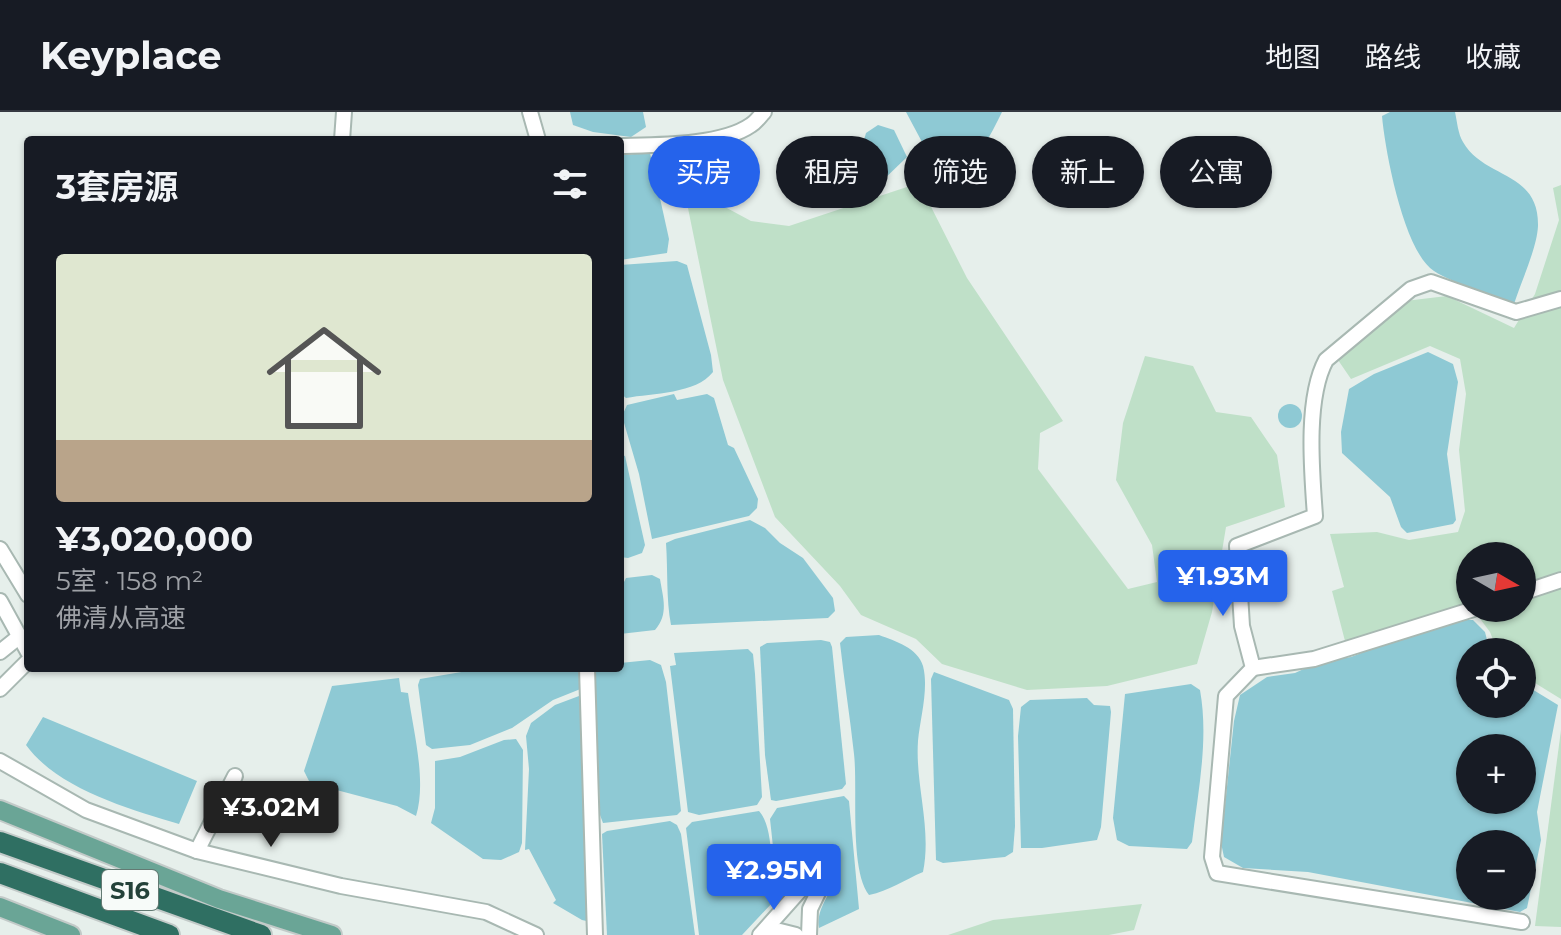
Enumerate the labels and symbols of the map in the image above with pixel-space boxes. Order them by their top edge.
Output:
north arrow [1456,542,1536,622]
pin: ¥1.93M [1158,550,1288,618]
pin: ¥3.02M [206,781,336,849]
pin: ¥2.95M [709,844,839,912]
road number: S16 [102,870,158,910]

